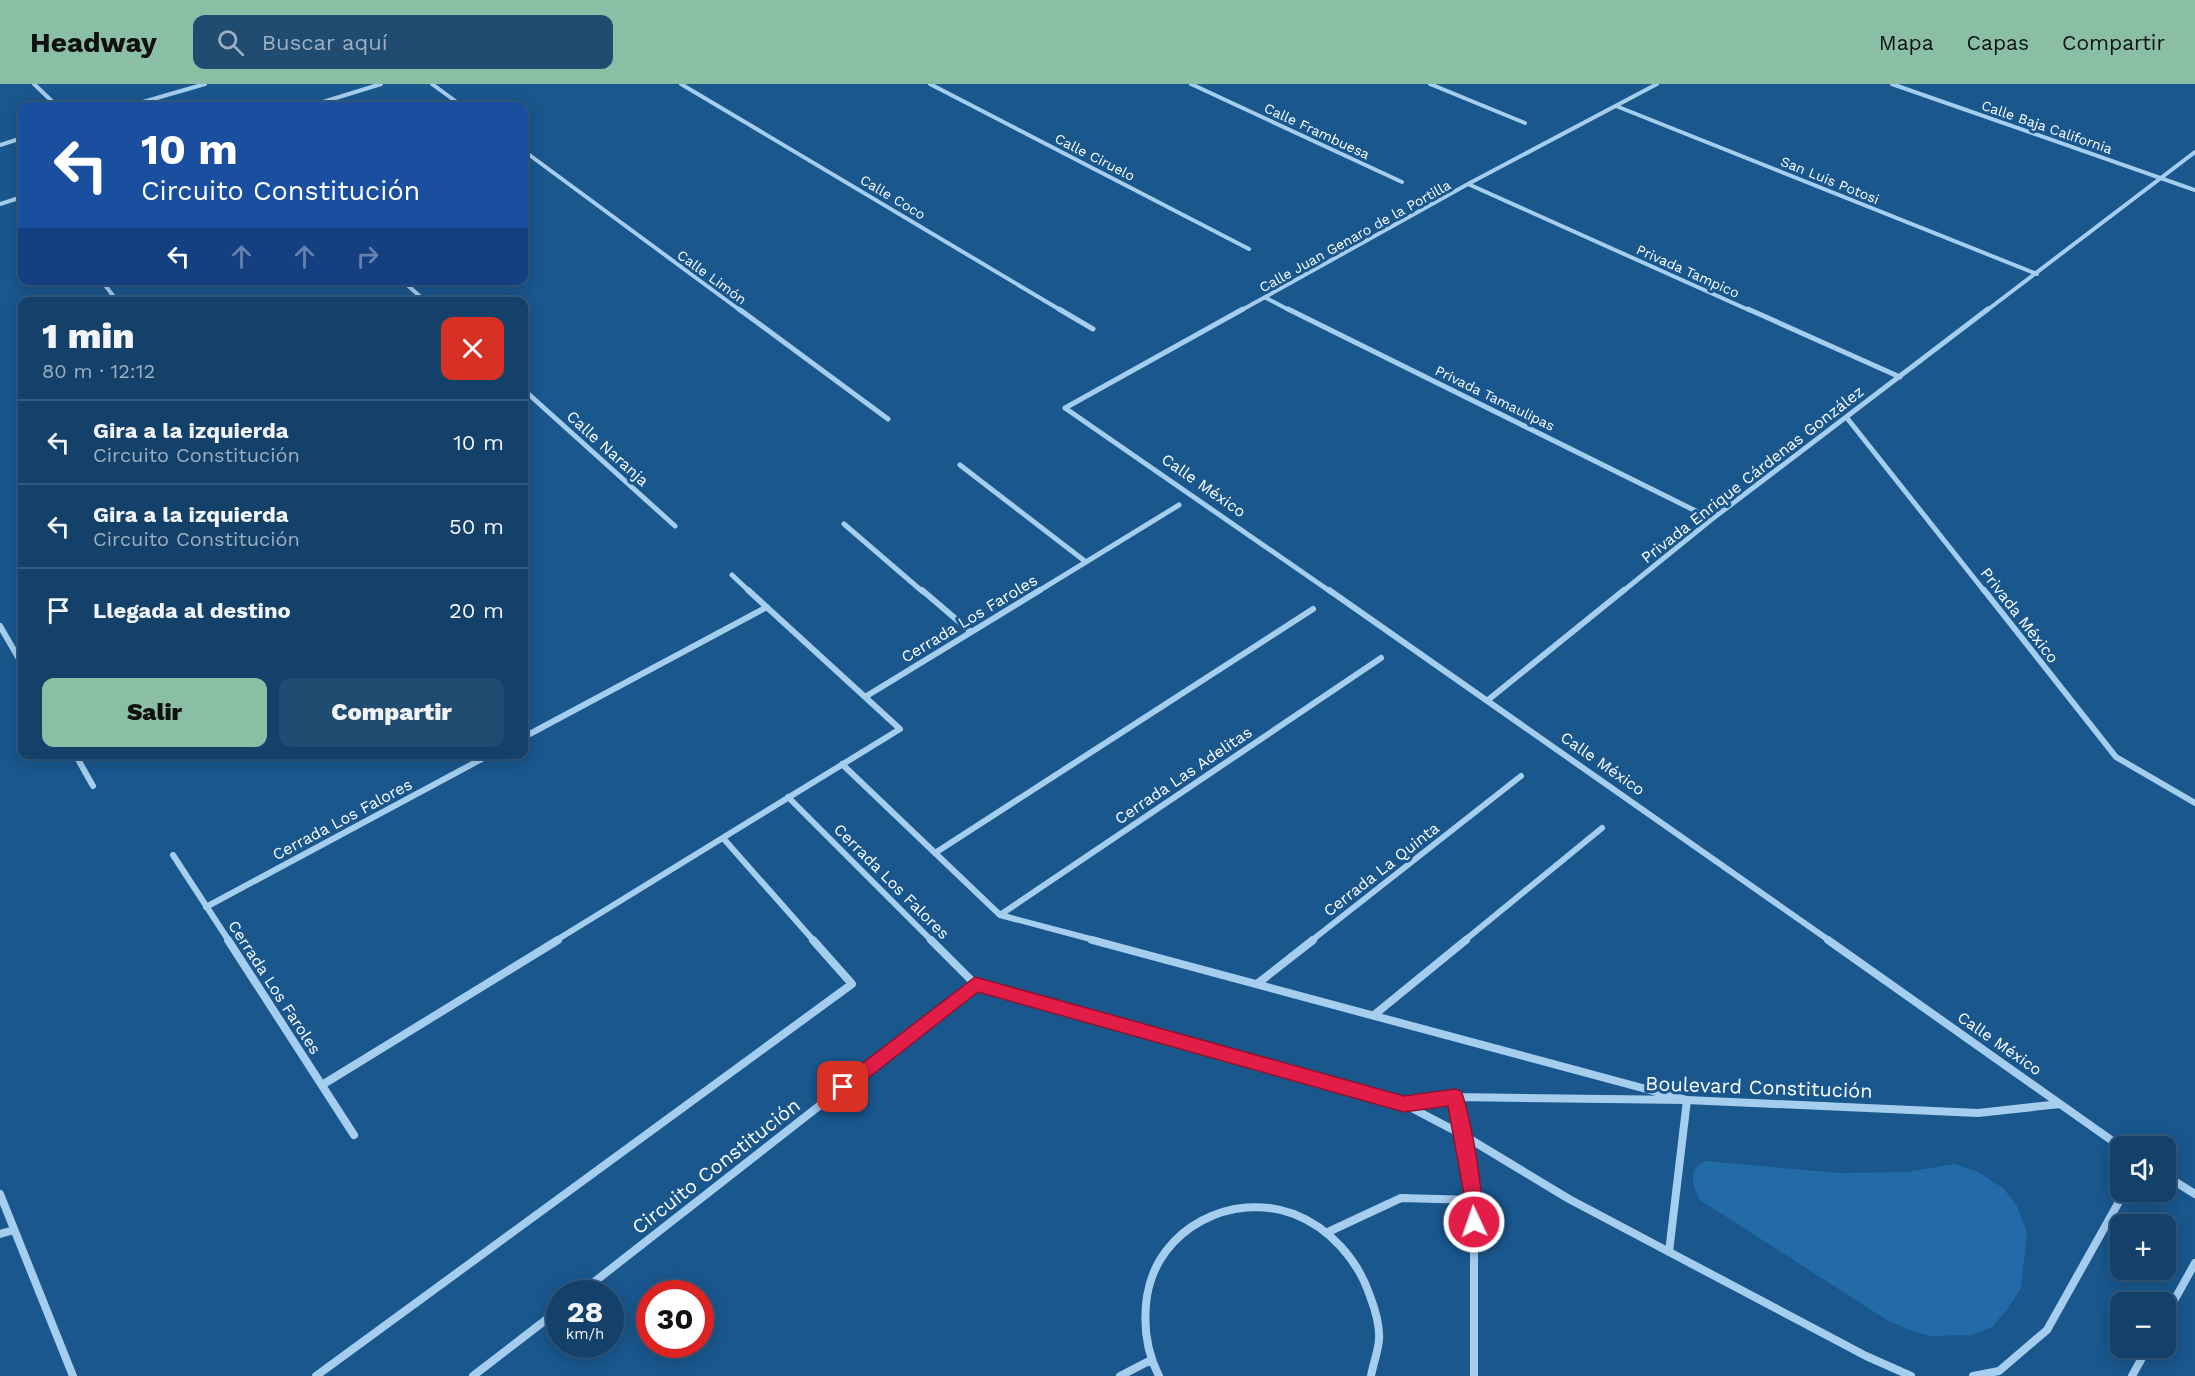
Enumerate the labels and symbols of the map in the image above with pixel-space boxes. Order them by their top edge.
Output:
street label: Calle Baja California [1979,97,2115,157]
street label: Calle Frambuesa [1262,100,1372,162]
street label: Calle Ciruelo [1052,130,1138,184]
street label: San Luis Potosi [1778,153,1882,207]
street label: Calle Coco [858,171,928,223]
street label: Calle Juan Genaro de la Portilla [1257,177,1454,295]
street label: Privada Tampico [1634,241,1742,301]
street label: Calle Limón [674,247,750,307]
street label: Privada Tamaulipas [1433,362,1557,434]
street label: Privada Enrique Cárdenas González [1637,382,1867,567]
street label: Calle Naranja [563,407,653,490]
street label: Calle México [1158,449,1249,521]
street label: Privada México [1977,564,2063,667]
street label: Cerrada Los Faroles [898,570,1041,667]
street label: Cerrada Las Adelitas [1111,722,1255,828]
street label: Calle México [1557,727,1648,799]
street label: Cerrada Los Falores [269,775,415,864]
street label: Cerrada La Quinta [1320,818,1443,920]
street label: Cerrada Los Falores [830,820,953,943]
street label: Cerrada Los Faroles [224,917,325,1058]
street label: Calle México [1954,1007,2045,1079]
pin [817,1061,868,1112]
street label: Boulevard Constitución [1645,1071,1873,1103]
street label: Circuito Constitución [627,1093,805,1239]
position arrow [1442,1190,1506,1254]
speed limit sign: 30 [636,1280,714,1358]

